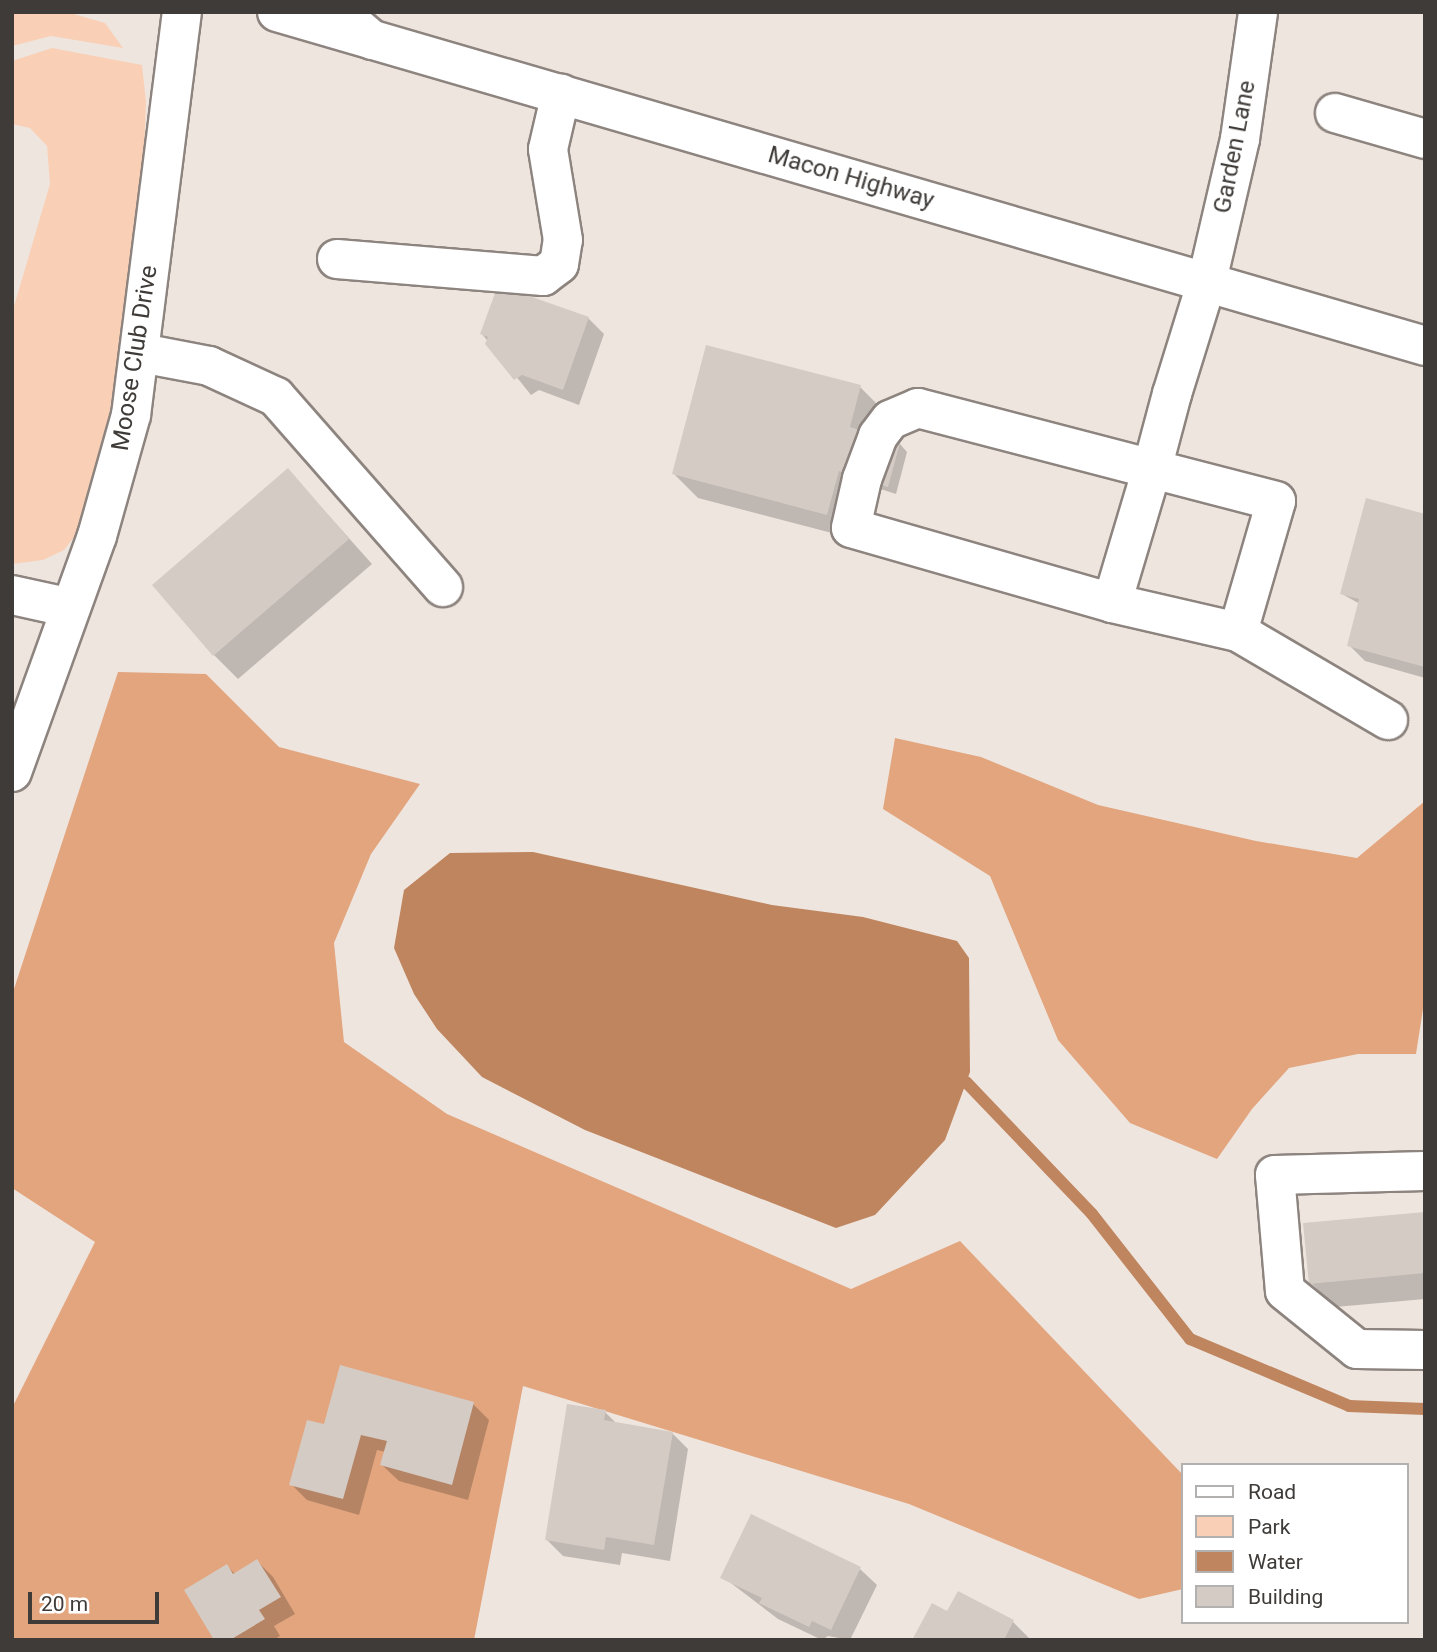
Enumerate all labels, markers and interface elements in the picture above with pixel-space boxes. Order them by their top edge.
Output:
street label: Garden Lane [1208,78,1262,216]
street label: Macon Highway [765,141,937,215]
street label: Moose Club Drive [106,263,164,453]
legend [1182,1463,1409,1624]
text: Road [1248,1480,1296,1504]
text: Park [1248,1515,1290,1539]
text: Water [1248,1550,1303,1574]
scale bar [32,1578,163,1622]
text: Building [1248,1585,1323,1609]
text: 20 m [41,1592,88,1616]

